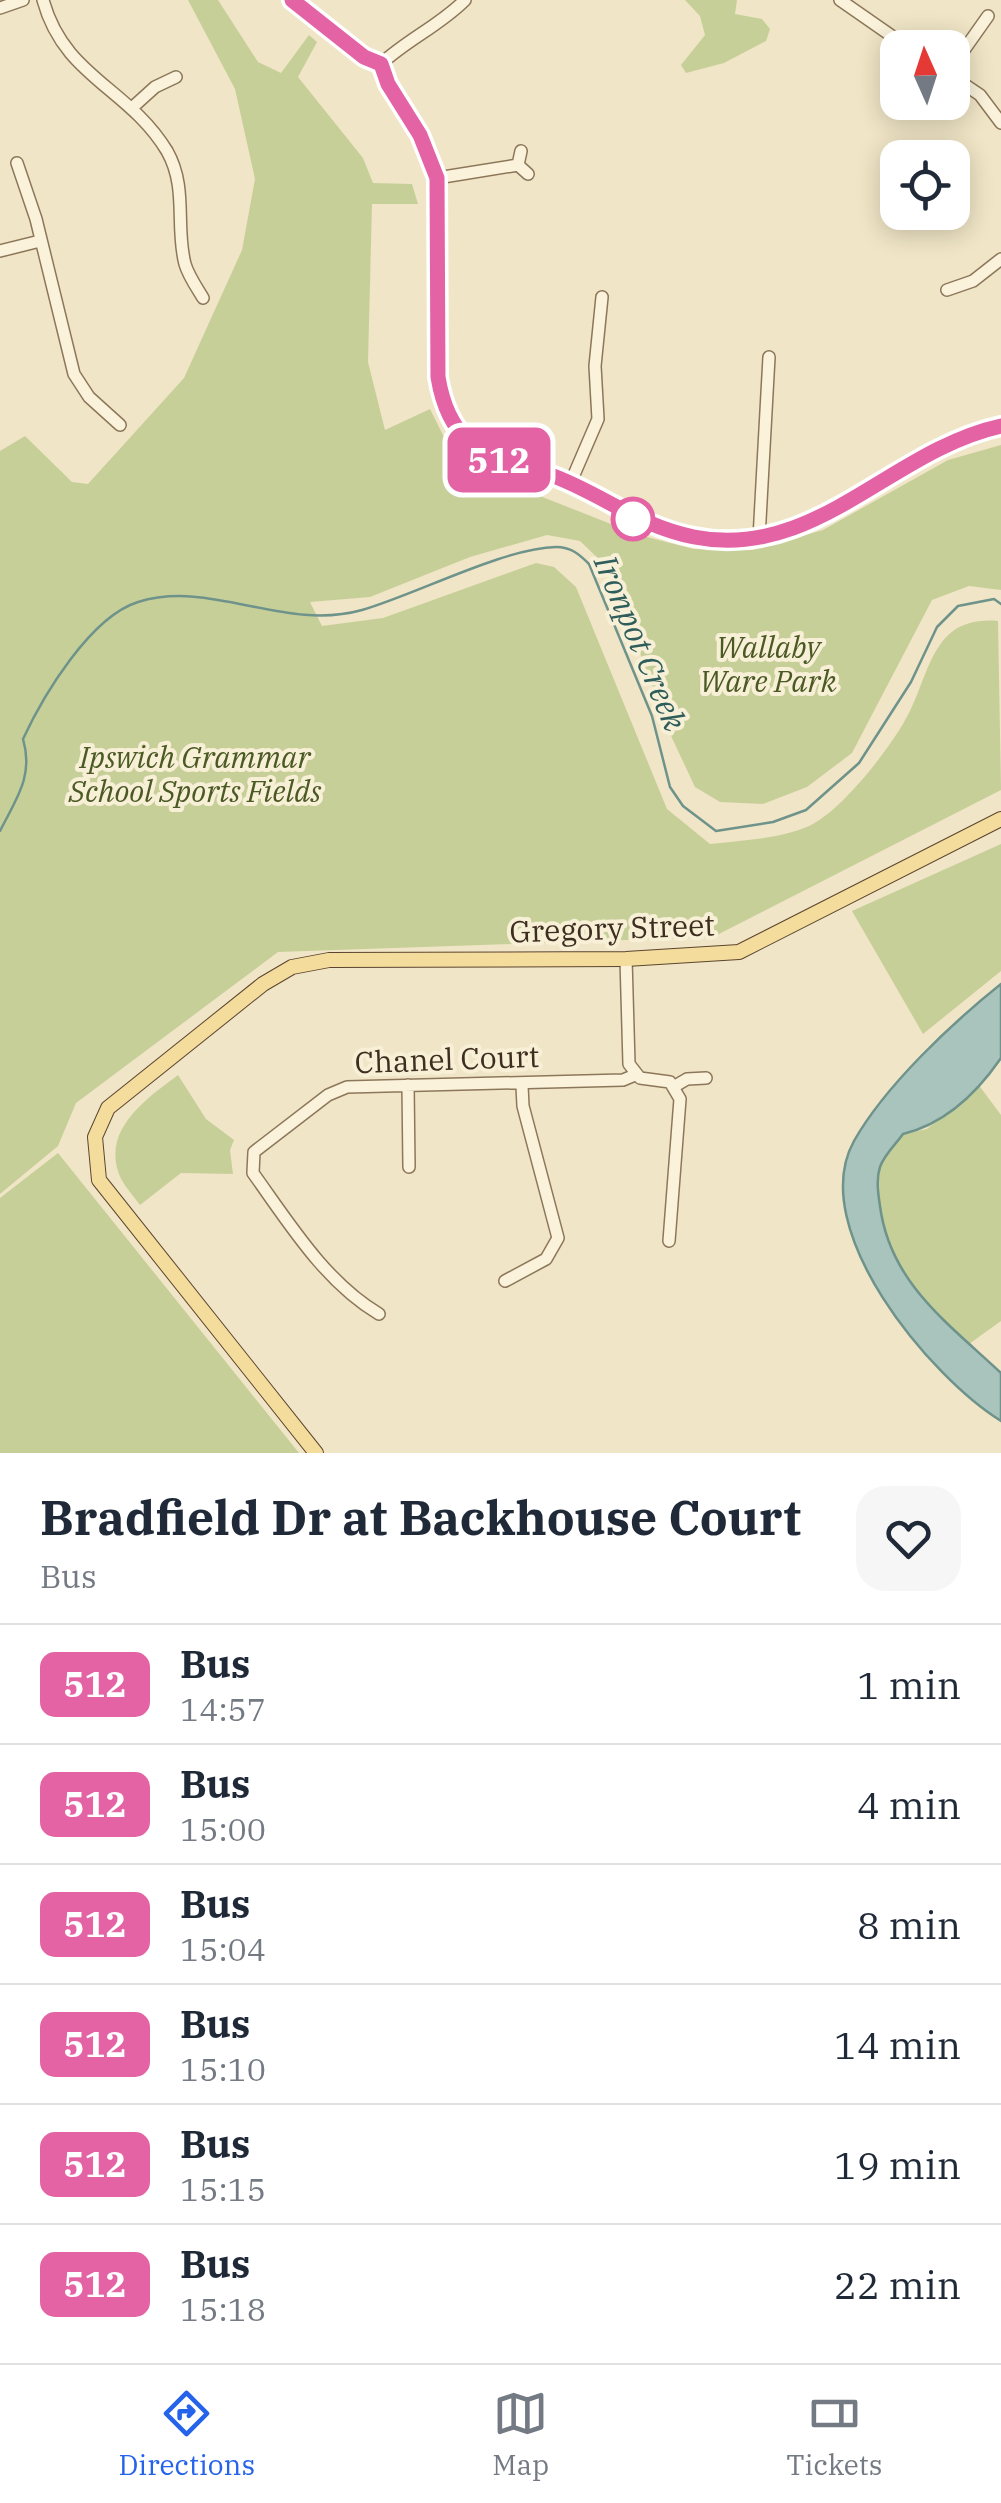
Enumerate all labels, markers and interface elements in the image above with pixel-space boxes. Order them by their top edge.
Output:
north arrow [880,30,970,120]
map controls [880,30,970,230]
button: locate [880,140,970,230]
line badge: 512 [442,428,556,492]
text: 512 [467,437,531,483]
unlabelled marker [612,498,654,540]
water label: Ironpot Creek [585,548,697,737]
park label: Wallaby Ware Park [699,627,837,700]
park label: Ipswich Grammar School Sports Fields [68,737,321,810]
street label: Gregory Street [509,904,715,951]
street label: Chanel Court [354,1036,540,1081]
text: Bradfield Dr at Backhouse Court [40,1486,801,1548]
button: heart [856,1486,961,1591]
text: Bus [40,1555,97,1597]
text: Bus [180,1639,250,1688]
text: 1 min [857,1660,961,1709]
text: 512 [63,1661,127,1707]
text: 14:57 [180,1688,266,1730]
text: Bus [180,1759,250,1808]
text: 4 min [857,1780,961,1829]
text: 512 [63,1781,127,1827]
text: 15:00 [180,1808,266,1850]
text: Bus [180,1879,250,1928]
text: 8 min [857,1900,961,1949]
text: 512 [63,1901,127,1947]
text: 15:04 [180,1928,266,1970]
text: Bus [180,1999,250,2048]
text: 14 min [834,2020,961,2069]
text: 512 [63,2021,127,2067]
text: 15:10 [180,2048,266,2090]
text: Bus [180,2119,250,2168]
text: 19 min [834,2140,961,2189]
text: 512 [63,2141,127,2187]
text: 15:15 [180,2168,266,2210]
text: Bus [180,2239,250,2288]
text: 22 min [834,2260,961,2309]
text: 512 [63,2261,127,2307]
text: 15:18 [180,2288,266,2330]
tab: Directions [119,2386,255,2483]
tab: Map [492,2386,549,2483]
tab: Tickets [786,2386,882,2483]

